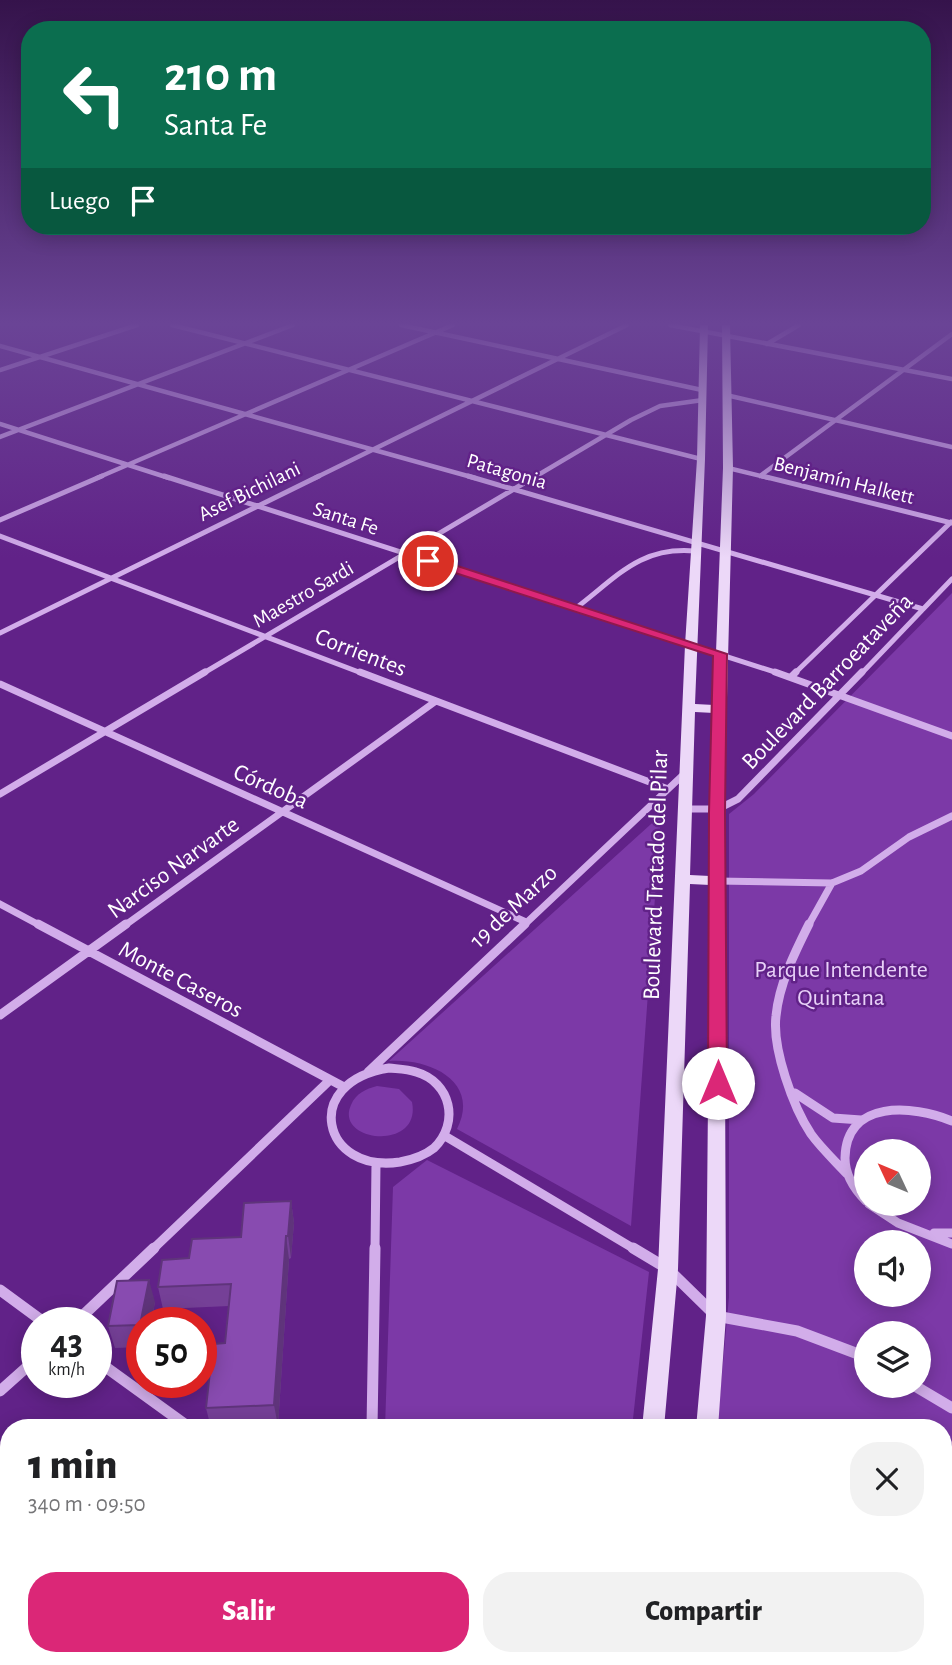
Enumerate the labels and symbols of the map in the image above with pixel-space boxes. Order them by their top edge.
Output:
street label: Patagonia [464,450,550,493]
street label: Benjamín Halkett [771,453,917,508]
street label: Asef Bichilani [195,458,303,525]
street label: Santa Fe [310,498,381,539]
pin [398,531,458,591]
street label: Maestro Sardi [249,557,357,632]
street label: Boulevard Barroeataveña [738,589,918,774]
street label: Corrientes [312,625,410,681]
street label: Boulevard Tratado del Pilar [640,749,672,1001]
street label: Córdoba [230,760,312,814]
street label: Narciso Narvarte [104,812,244,923]
street label: 19 de Marzo [465,861,562,953]
street label: Monte Caseros [115,937,246,1023]
park label: Parque Intendente Quintana [754,958,928,1010]
position arrow [681,1046,755,1120]
north arrow [854,1139,931,1216]
speed limit sign: 50 [126,1307,217,1398]

